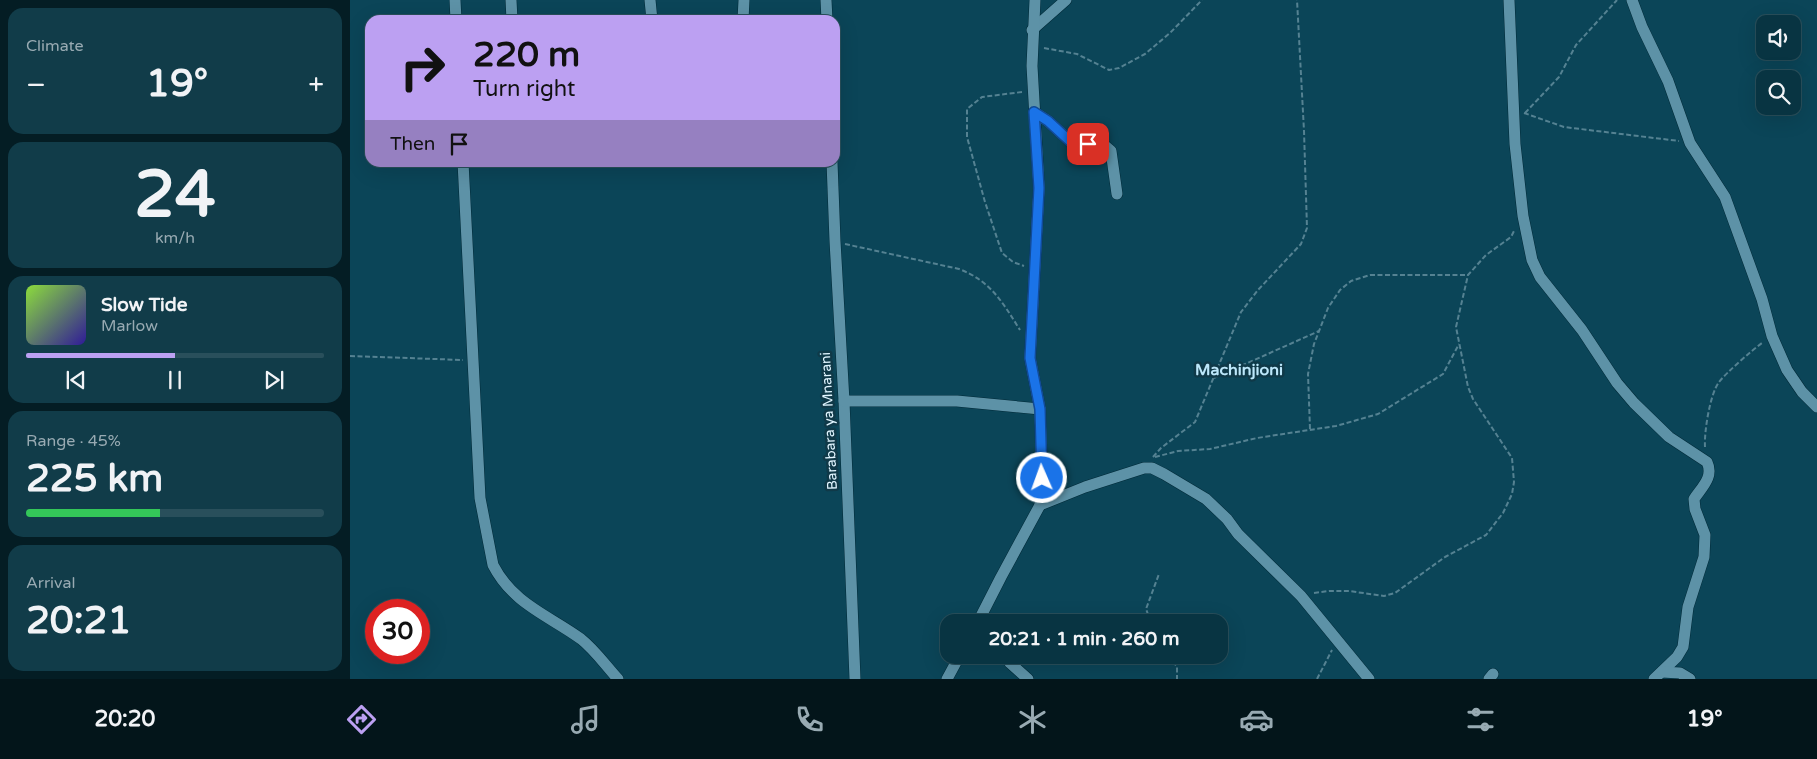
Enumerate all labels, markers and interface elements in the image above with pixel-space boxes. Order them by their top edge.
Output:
map controls [1756,15,1801,115]
button: sound [1756,15,1801,60]
text: 220 m [473,34,580,76]
icon: right [390,35,455,100]
text: Climate [26,36,84,56]
text: 19° [146,61,208,107]
text: − [26,68,46,102]
text: + [308,68,324,102]
button: search [1756,70,1801,115]
text: Turn right [473,76,575,102]
pin [1067,123,1109,165]
icon: arrive [445,130,473,158]
icon: arrive [1074,130,1102,158]
text: Then [390,133,435,155]
text: 24 [134,156,216,235]
text: km/h [155,228,195,248]
text: Slow Tide [101,294,188,316]
text: Marlow [101,316,158,336]
street label: Barabara ya Mnarani [817,351,841,491]
district label: Machinjioni [1195,360,1283,380]
icon: previous [62,366,90,394]
icon: pause [161,366,189,394]
icon: next [260,366,288,394]
text: Range · 45% [26,431,121,451]
position arrow [1015,451,1067,503]
text: 225 km [26,456,163,502]
text: Arrival [26,573,75,593]
text: 20:21 [26,598,131,644]
speed limit sign: 30 [365,599,430,664]
text: 20:21 · 1 min · 260 m [988,628,1180,650]
icon: directions [344,702,379,737]
icon: music [568,702,603,737]
icon: phone [792,702,827,737]
icon: climate [1015,702,1050,737]
icon: car [1239,702,1274,737]
icon: filters [1463,702,1498,737]
text: 20:20 [94,706,155,732]
text: 19° [1687,706,1723,732]

